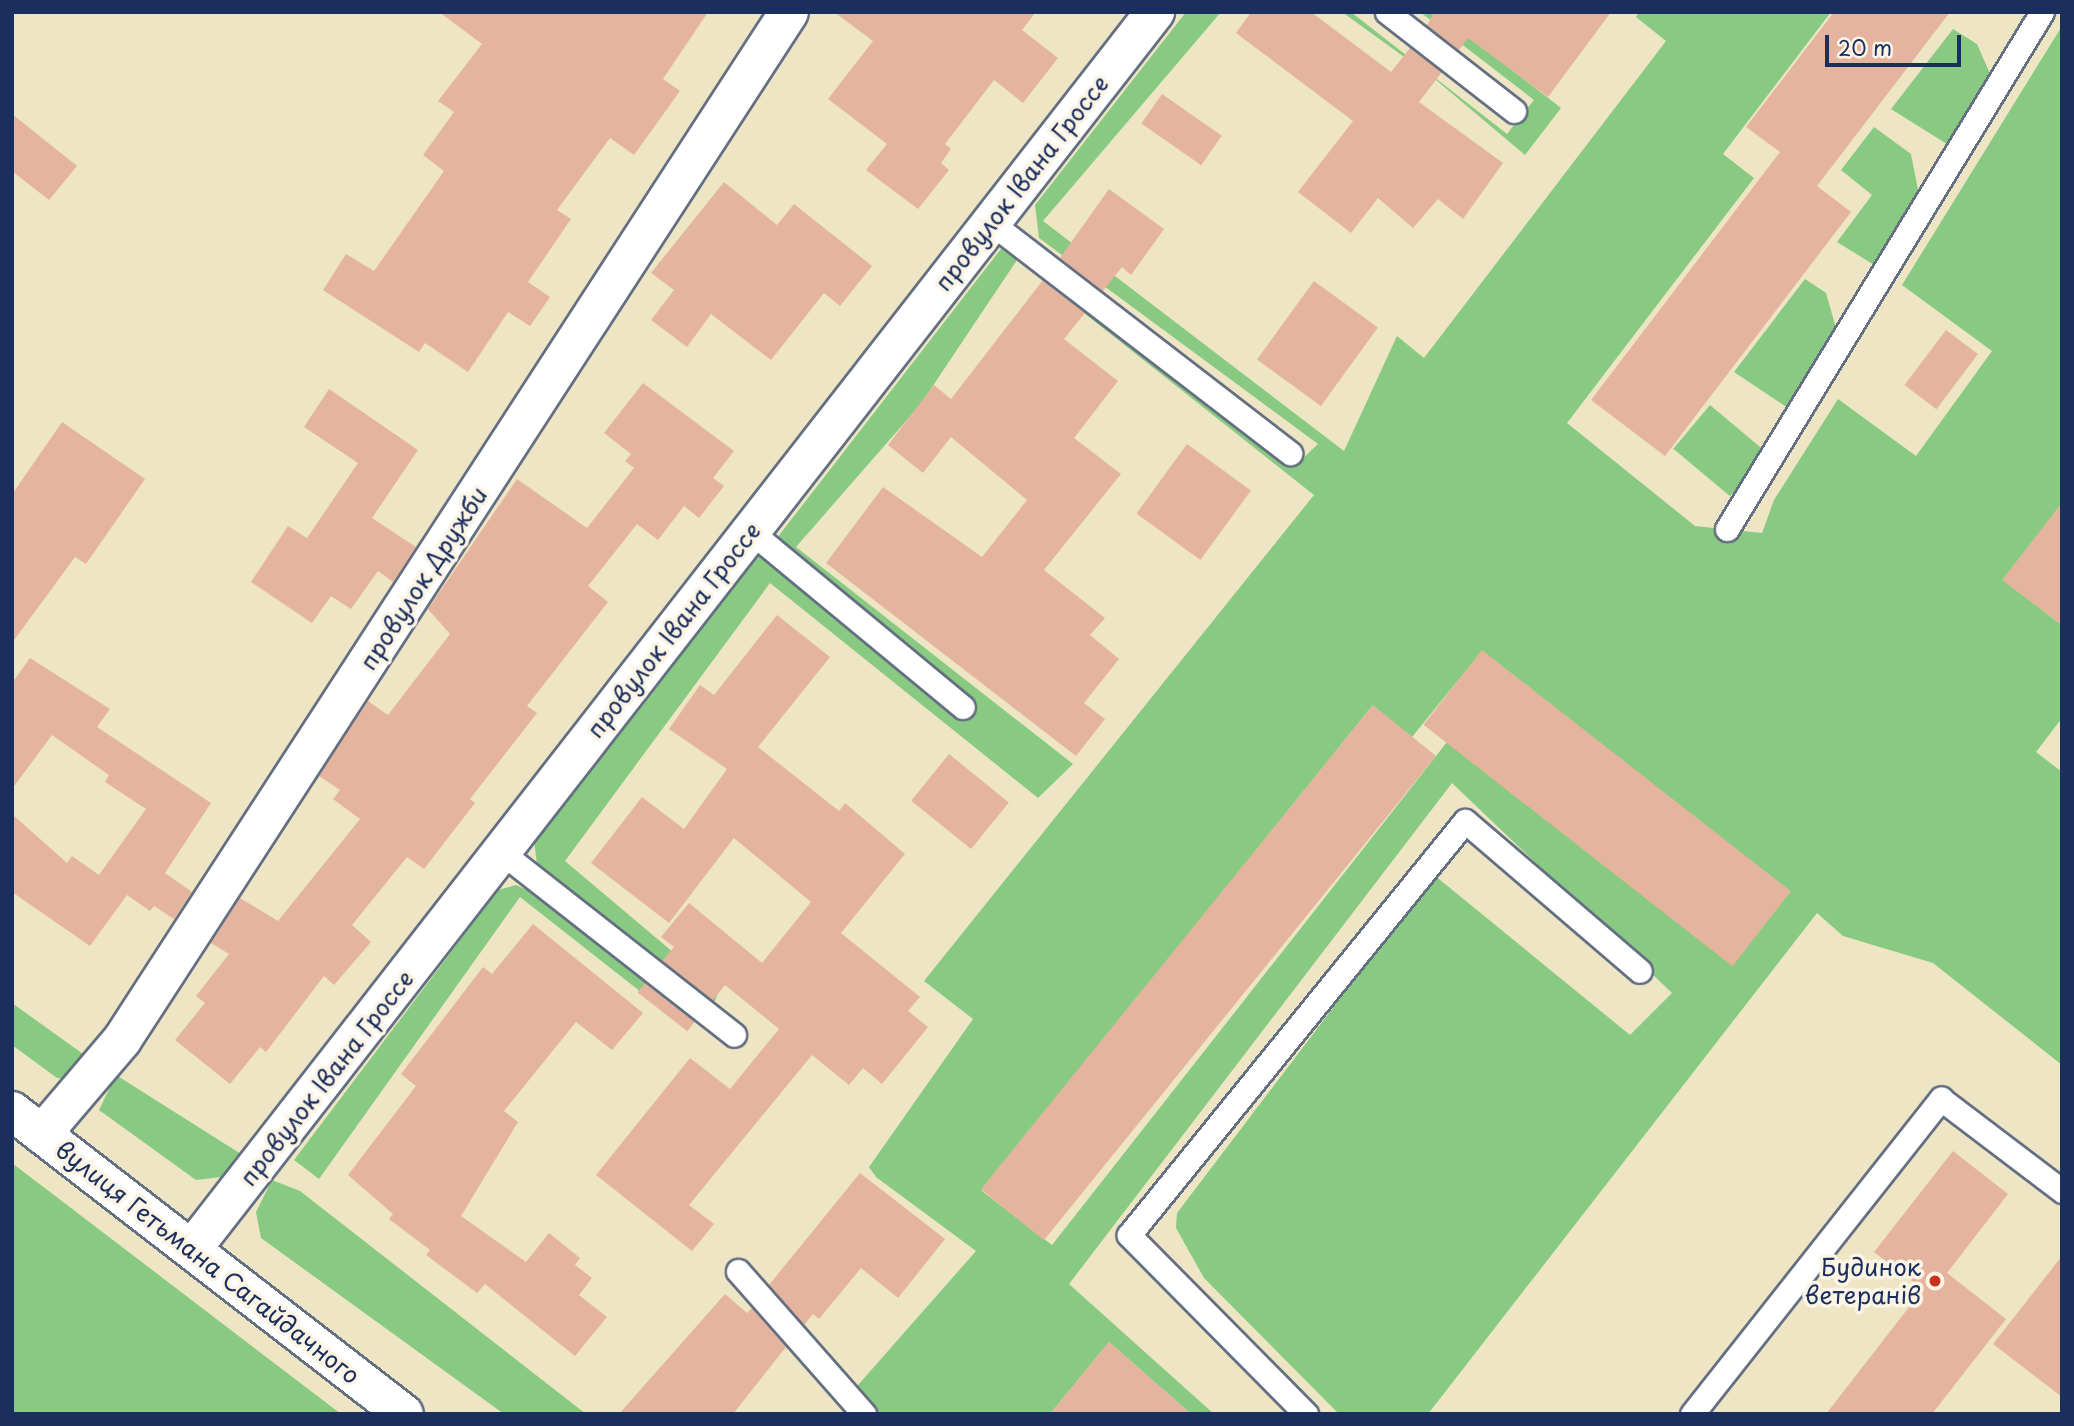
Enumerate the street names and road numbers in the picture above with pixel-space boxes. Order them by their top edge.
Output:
street label: провулок Івана Гроссе [927,69,1115,297]
street label: провулок Дружби [353,481,493,675]
street label: провулок Івана Гроссе [579,516,767,744]
street label: провулок Івана Гроссе [232,964,420,1192]
street label: вулиця Гетьмана Сагайдачного [50,1134,366,1390]

